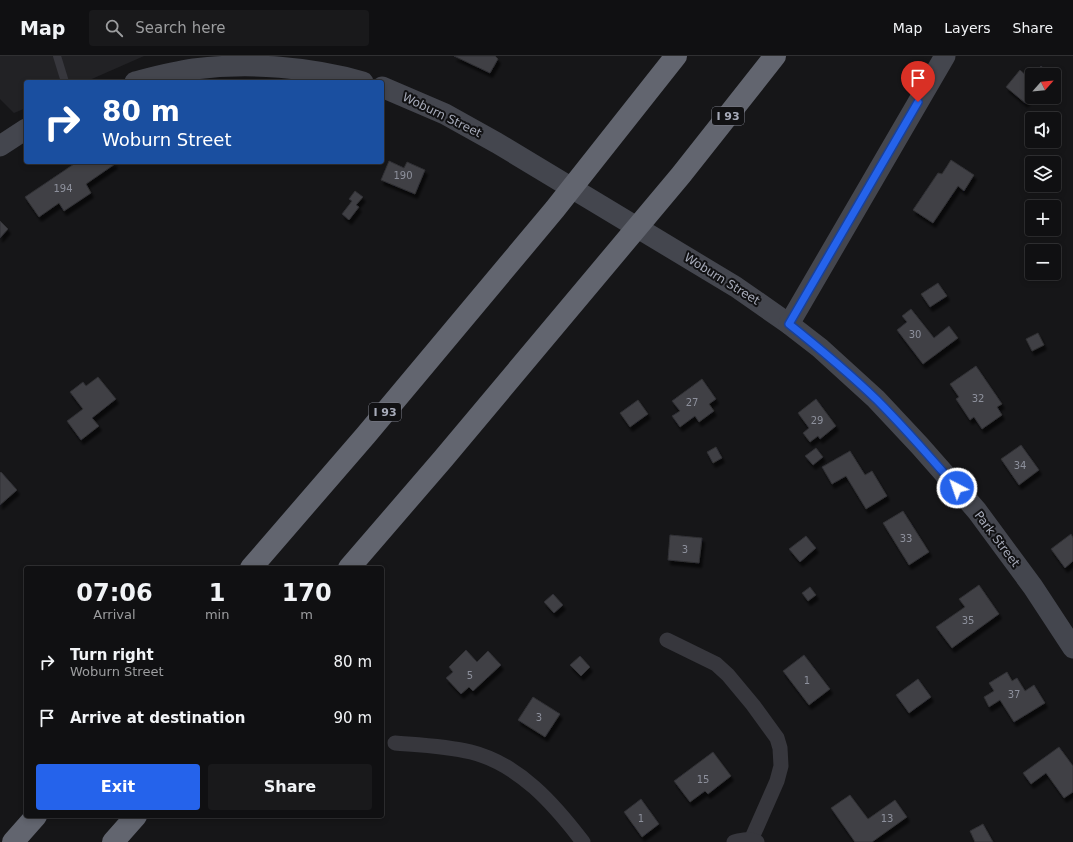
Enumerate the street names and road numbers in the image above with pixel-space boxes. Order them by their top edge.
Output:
street label: Woburn Street [400,90,484,140]
road number: I 93 [712,107,744,125]
street label: Woburn Street [682,250,763,308]
road number: I 93 [369,403,401,421]
street label: Park Street [971,508,1023,570]

